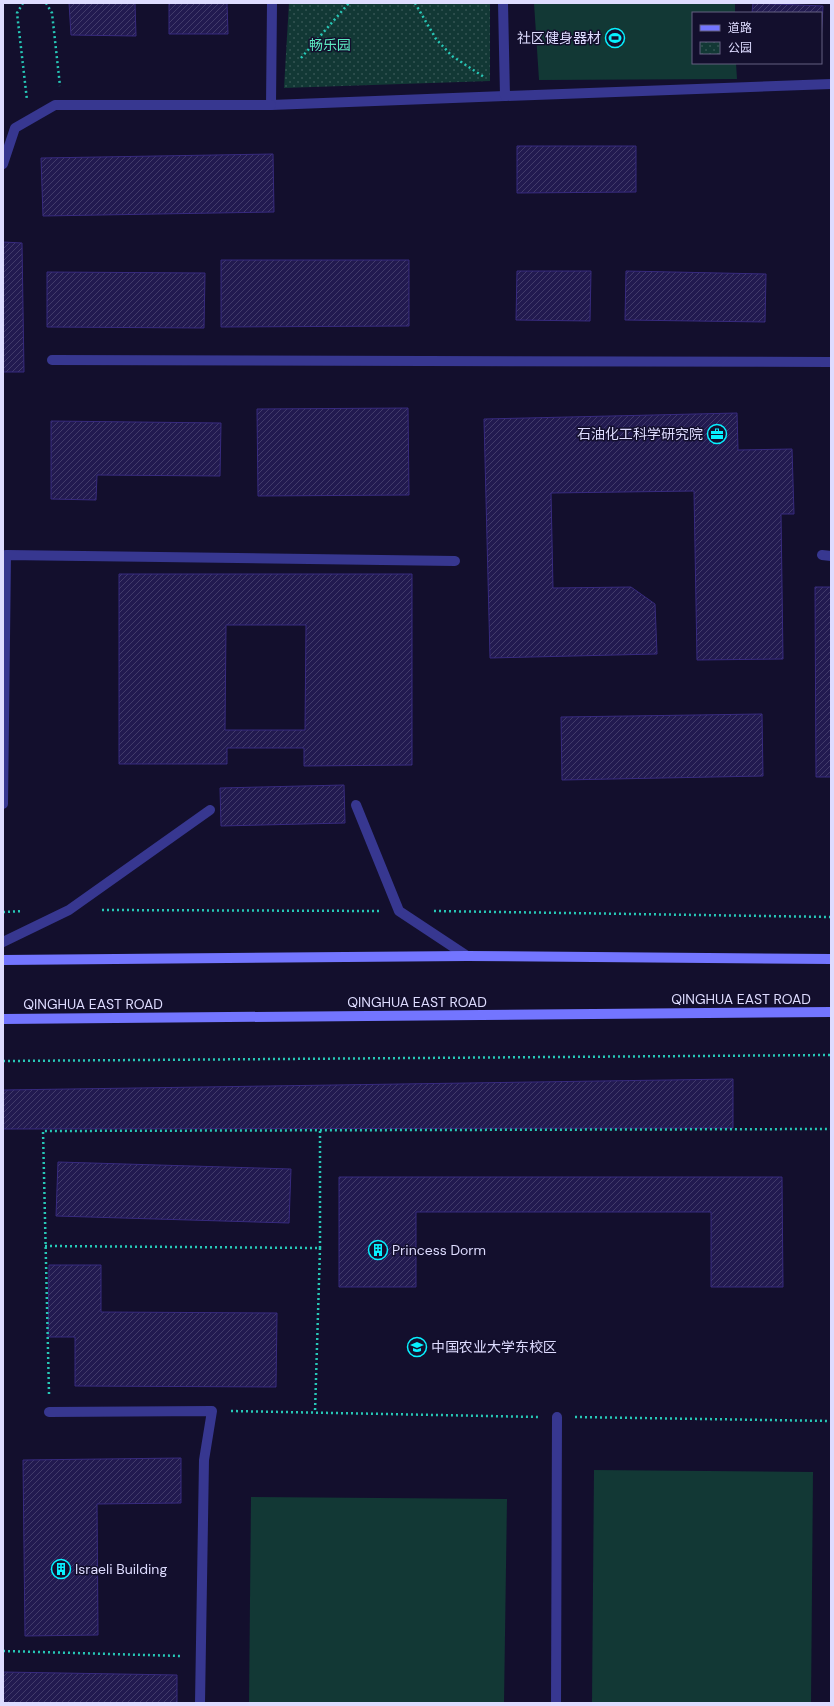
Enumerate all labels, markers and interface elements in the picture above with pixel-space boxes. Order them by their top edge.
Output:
legend [692,12,822,64]
text: 道路 [728,20,752,36]
sports icon: 社区健身器材 [604,27,626,49]
place label: 社区健身器材 [517,29,601,47]
park label: 畅乐园 [309,36,351,54]
text: 公园 [728,40,752,56]
office icon: 石油化工科学研究院 [706,423,728,445]
place label: 石油化工科学研究院 [577,425,703,443]
street label: QINGHUA EAST ROAD [671,990,811,1008]
street label: QINGHUA EAST ROAD [347,993,487,1011]
street label: QINGHUA EAST ROAD [23,995,163,1013]
building icon: Princess Dorm [367,1239,389,1261]
place label: Princess Dorm [392,1241,486,1259]
school or university icon: 中国农业大学东校区 [406,1336,428,1358]
place label: 中国农业大学东校区 [431,1338,557,1356]
building icon: Israeli Building [50,1558,72,1580]
place label: Israeli Building [75,1560,167,1578]

